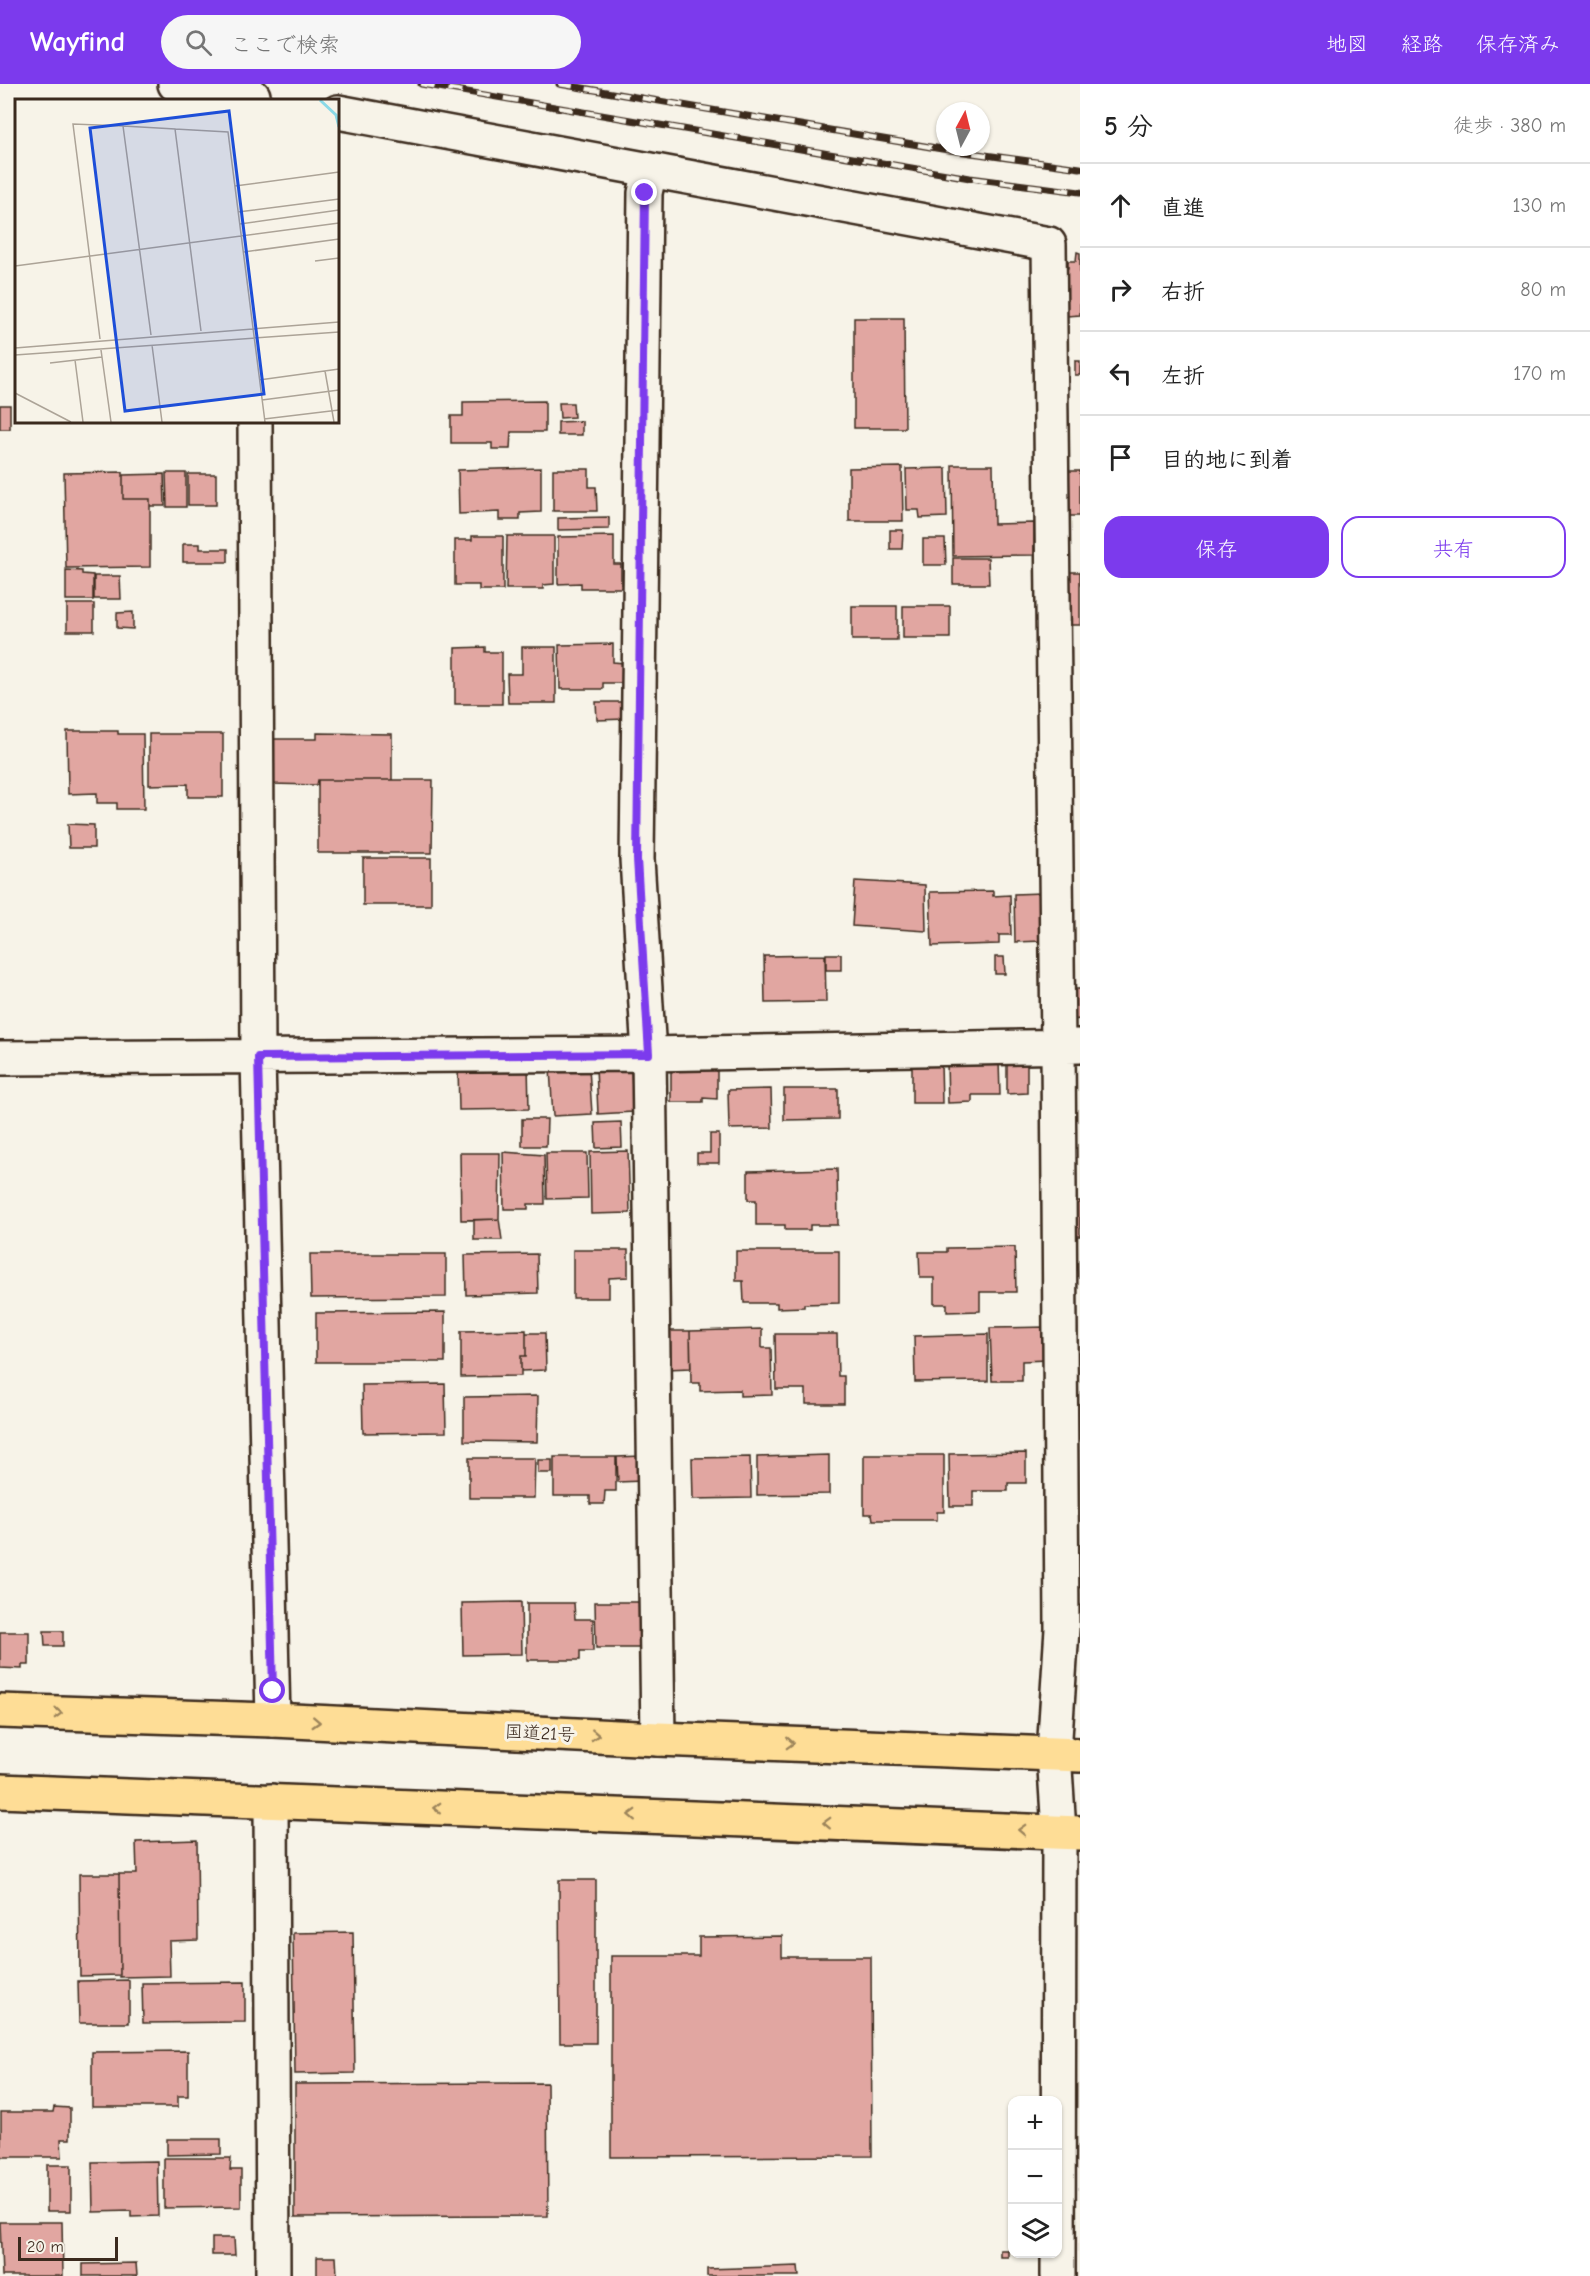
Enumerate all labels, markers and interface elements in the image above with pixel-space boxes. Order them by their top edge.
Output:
search box [161,15,581,69]
text: Wayfind [30,26,125,58]
icon: search [182,26,215,59]
text: ここで検索 [230,32,340,58]
text: 地図 [1326,32,1368,56]
text: 経路 [1401,32,1443,56]
text: 保存済み [1476,32,1560,56]
inset map [15,99,339,423]
north arrow [936,102,990,156]
text: 5 分 [1104,112,1153,142]
text: 徒歩 · 380 m [1453,114,1566,137]
route end [631,179,657,205]
icon: ahead [1104,189,1137,222]
text: 130 m [1513,194,1566,217]
text: 直進 [1161,195,1205,221]
icon: right [1104,273,1137,306]
text: 80 m [1520,278,1566,301]
text: 右折 [1161,279,1205,305]
icon: left [1104,357,1137,390]
text: 170 m [1513,362,1566,385]
text: 左折 [1161,363,1205,389]
icon: arrive [1104,441,1137,474]
text: 目的地に到着 [1161,447,1293,473]
button: 保存 [1104,516,1329,578]
button: 共有 [1341,516,1566,578]
route start [259,1677,285,1703]
one-way arrow [54,1706,63,1719]
one-way arrow [312,1715,321,1728]
street label: 国道21号 [504,1721,576,1746]
one-way arrow [590,1729,599,1742]
one-way arrow [785,1737,794,1750]
one-way arrow [432,1801,441,1814]
one-way arrow [627,1809,636,1822]
one-way arrow [822,1816,831,1829]
one-way arrow [1017,1823,1026,1836]
map controls [1008,2096,1062,2258]
button: + [1008,2096,1062,2150]
button: − [1008,2150,1062,2204]
button: layers [1008,2204,1062,2258]
scale bar [18,2234,118,2262]
text: 20 m [27,2238,64,2256]

